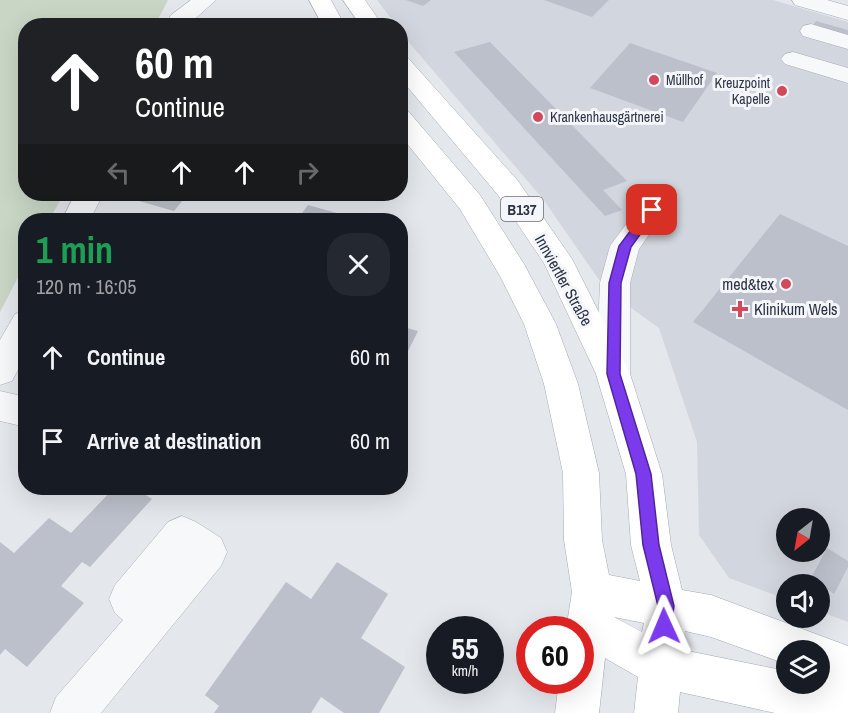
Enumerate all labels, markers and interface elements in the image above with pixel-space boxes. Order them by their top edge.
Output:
text: 60 m [135,35,214,91]
icon: ahead [36,42,114,120]
place label: Müllhof [666,71,704,89]
marker: Müllhof [647,73,661,87]
place label: Kreuzpoint Kapelle [714,74,770,108]
marker: Kreuzpoint Kapelle [775,84,789,98]
text: Continue [135,89,225,125]
place label: Krankenhausgärtnerei [550,108,664,126]
marker: Krankenhausgärtnerei [531,110,545,124]
icon: left [102,156,135,189]
icon: ahead [165,156,198,189]
icon: ahead [228,156,261,189]
icon: right [291,156,324,189]
pin [626,184,677,235]
icon: arrive [635,193,668,226]
road number: B137 [501,197,543,221]
text: 1 min [36,226,113,274]
street label: Innviertler Straße [530,230,598,330]
button: close [327,233,390,296]
text: 120 m · 16:05 [36,273,136,300]
place label: med&tex [722,273,774,295]
marker: med&tex [779,277,793,291]
place label: Klinikum Wels [754,298,838,320]
marker: Klinikum Wels [731,300,749,318]
icon: ahead [36,341,69,374]
text: Continue [87,342,165,372]
text: 60 m [350,342,390,372]
icon: arrive [36,425,69,458]
text: Arrive at destination [87,426,261,456]
text: 60 m [350,426,390,456]
north arrow [776,508,830,562]
map controls [776,508,830,694]
button: sound [776,574,830,628]
position arrow [632,594,696,658]
speed limit sign: 60 [516,616,594,694]
text: 55 [451,628,479,668]
button: layers [776,640,830,694]
text: km/h [452,660,478,681]

